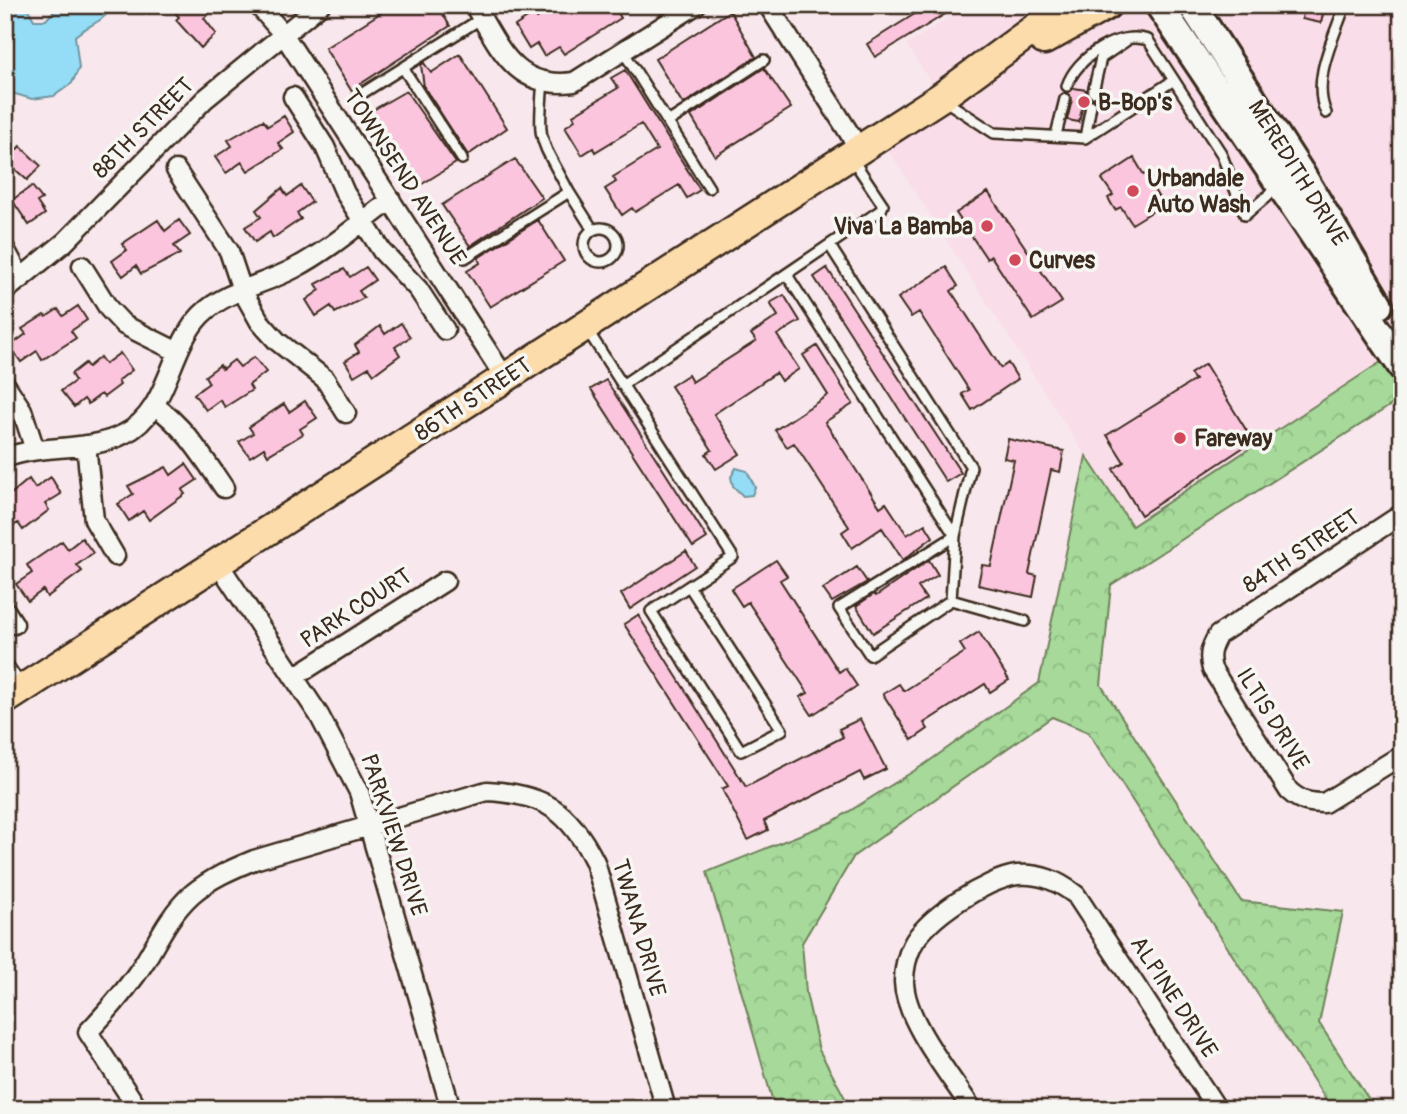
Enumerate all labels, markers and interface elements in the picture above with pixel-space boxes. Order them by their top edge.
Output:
street label: 88TH STREET [86,71,200,185]
street label: TOWNSEND AVENUE [337,83,473,271]
place label: B-Bop's [1098,88,1173,117]
marker: B-Bop's [1076,94,1092,110]
street label: MEREDITH DRIVE [1241,95,1355,252]
place label: Urbandale Auto Wash [1147,164,1251,219]
marker: Urbandale Auto Wash [1125,183,1141,199]
place label: Viva La Bamba [834,212,973,241]
marker: Viva La Bamba [979,218,995,234]
place label: Curves [1029,246,1096,275]
marker: Curves [1007,252,1023,268]
street label: 86TH STREET [409,350,537,448]
place label: Fareway [1194,424,1272,453]
marker: Fareway [1172,430,1188,446]
street label: 84TH STREET [1237,502,1365,599]
street label: PARK COURT [295,561,417,655]
street label: ILTIS DRIVE [1230,662,1316,776]
street label: PARKVIEW DRIVE [354,750,434,920]
street label: TWANA DRIVE [606,856,672,1000]
street label: ALPINE DRIVE [1124,931,1224,1063]

